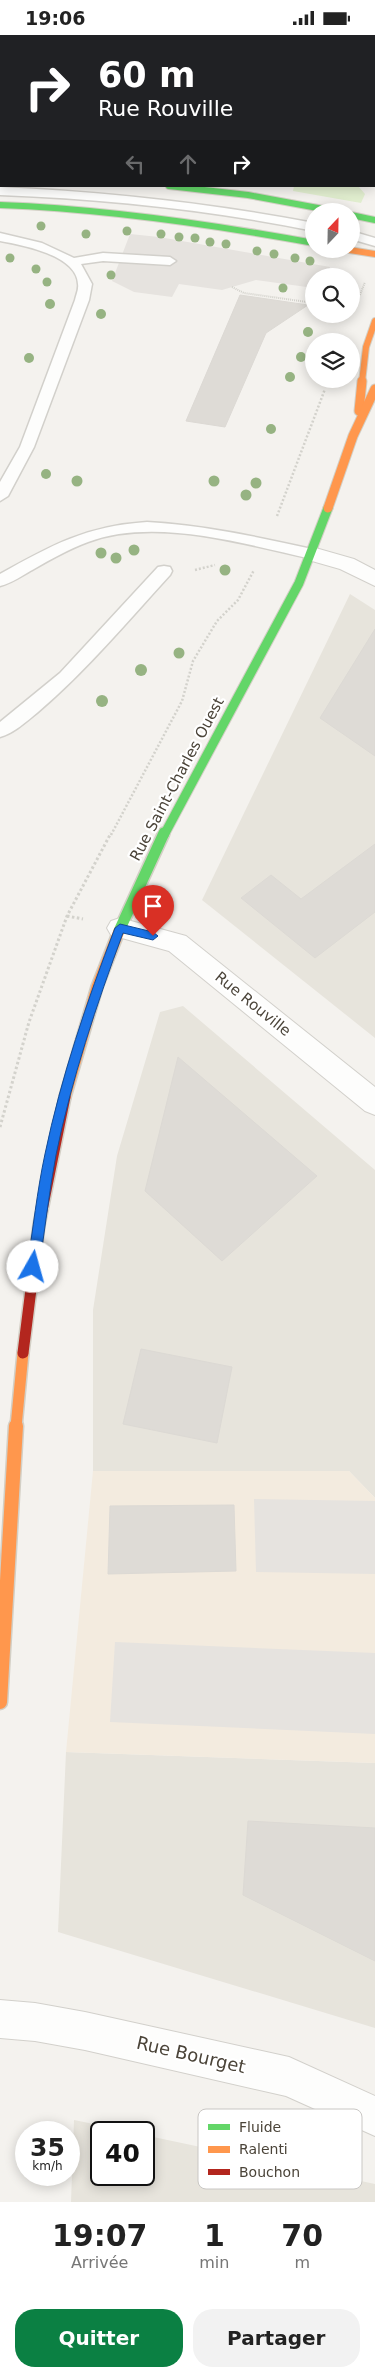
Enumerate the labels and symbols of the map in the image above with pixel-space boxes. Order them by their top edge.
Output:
north arrow [305,203,360,257]
street label: Rue Saint-Charles Ouest [126,694,228,864]
pin [132,885,174,936]
street label: Rue Rouville [211,968,295,1040]
position arrow [6,1240,58,1292]
street label: Rue Bourget [135,2032,248,2077]
legend [198,2109,362,2189]
text: Fluide [239,2119,281,2135]
speed limit sign: 40 [90,2121,155,2186]
text: Ralenti [239,2141,288,2157]
text: Bouchon [239,2164,300,2180]

